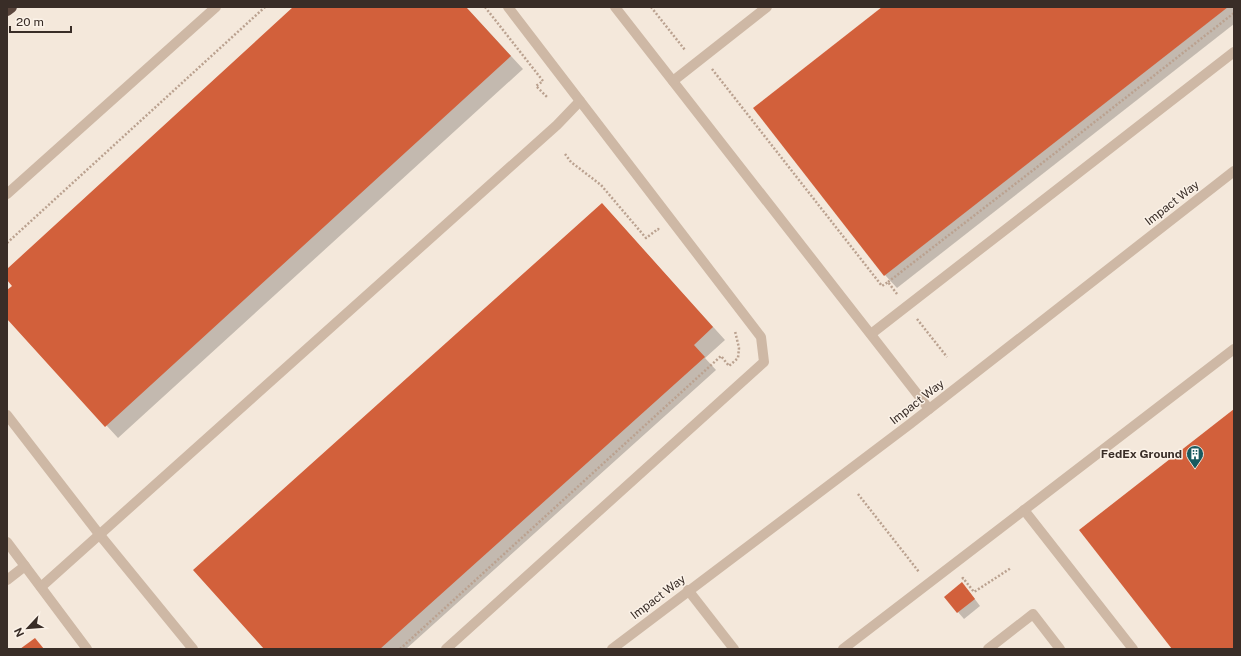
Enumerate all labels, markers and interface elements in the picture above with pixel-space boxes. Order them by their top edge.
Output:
scale bar [10,8,71,34]
text: 20 m [16,15,44,29]
street label: Impact Way [1142,177,1202,228]
street label: Impact Way [887,376,947,427]
building icon: FedEx Ground [1185,444,1205,469]
place label: FedEx Ground [1101,447,1182,461]
street label: Impact Way [628,572,689,622]
north arrow [8,608,48,648]
text: N [12,626,26,639]

